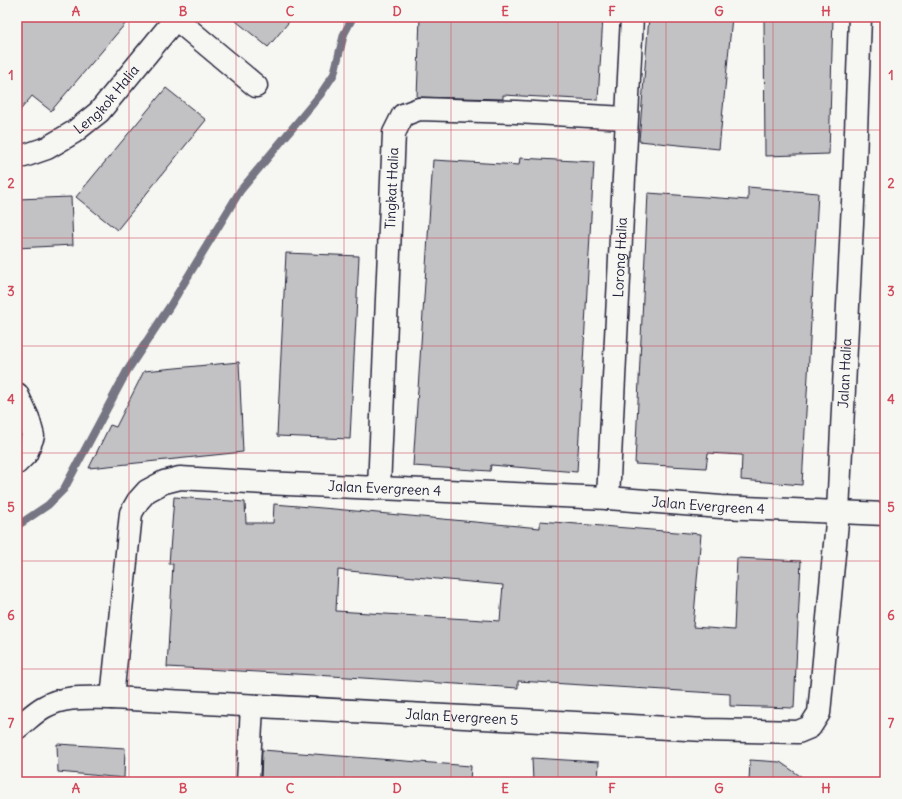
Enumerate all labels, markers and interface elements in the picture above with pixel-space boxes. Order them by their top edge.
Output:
text: A [72,3,81,20]
text: B [179,3,188,20]
text: C [286,3,295,20]
text: D [392,3,402,20]
text: E [501,3,509,20]
text: F [608,3,616,20]
text: G [714,3,724,20]
text: H [821,3,831,20]
street label: Lengkok Halia [70,61,143,138]
text: 1 [8,67,14,84]
text: 1 [888,67,894,84]
street label: Tingkat Halia [381,147,402,230]
text: 2 [7,175,15,192]
text: 2 [887,175,895,192]
street label: Lorong Halia [609,217,631,298]
text: 3 [7,283,15,300]
text: 3 [887,283,895,300]
street label: Jalan Halia [834,338,855,409]
text: 4 [7,391,15,408]
text: 4 [887,391,895,408]
street label: Jalan Evergreen 4 [328,477,442,500]
street label: Jalan Evergreen 4 [651,493,765,518]
text: 5 [7,499,15,516]
text: 5 [887,499,895,516]
text: 6 [7,607,15,624]
text: 6 [887,607,895,624]
street label: Jalan Evergreen 5 [405,705,519,729]
text: 7 [8,715,15,732]
text: 7 [888,715,895,732]
text: A [72,780,81,797]
text: B [179,780,188,797]
text: C [286,780,295,797]
text: D [392,780,402,797]
text: E [501,780,509,797]
text: F [608,780,616,797]
text: G [714,780,724,797]
text: H [821,780,831,797]

